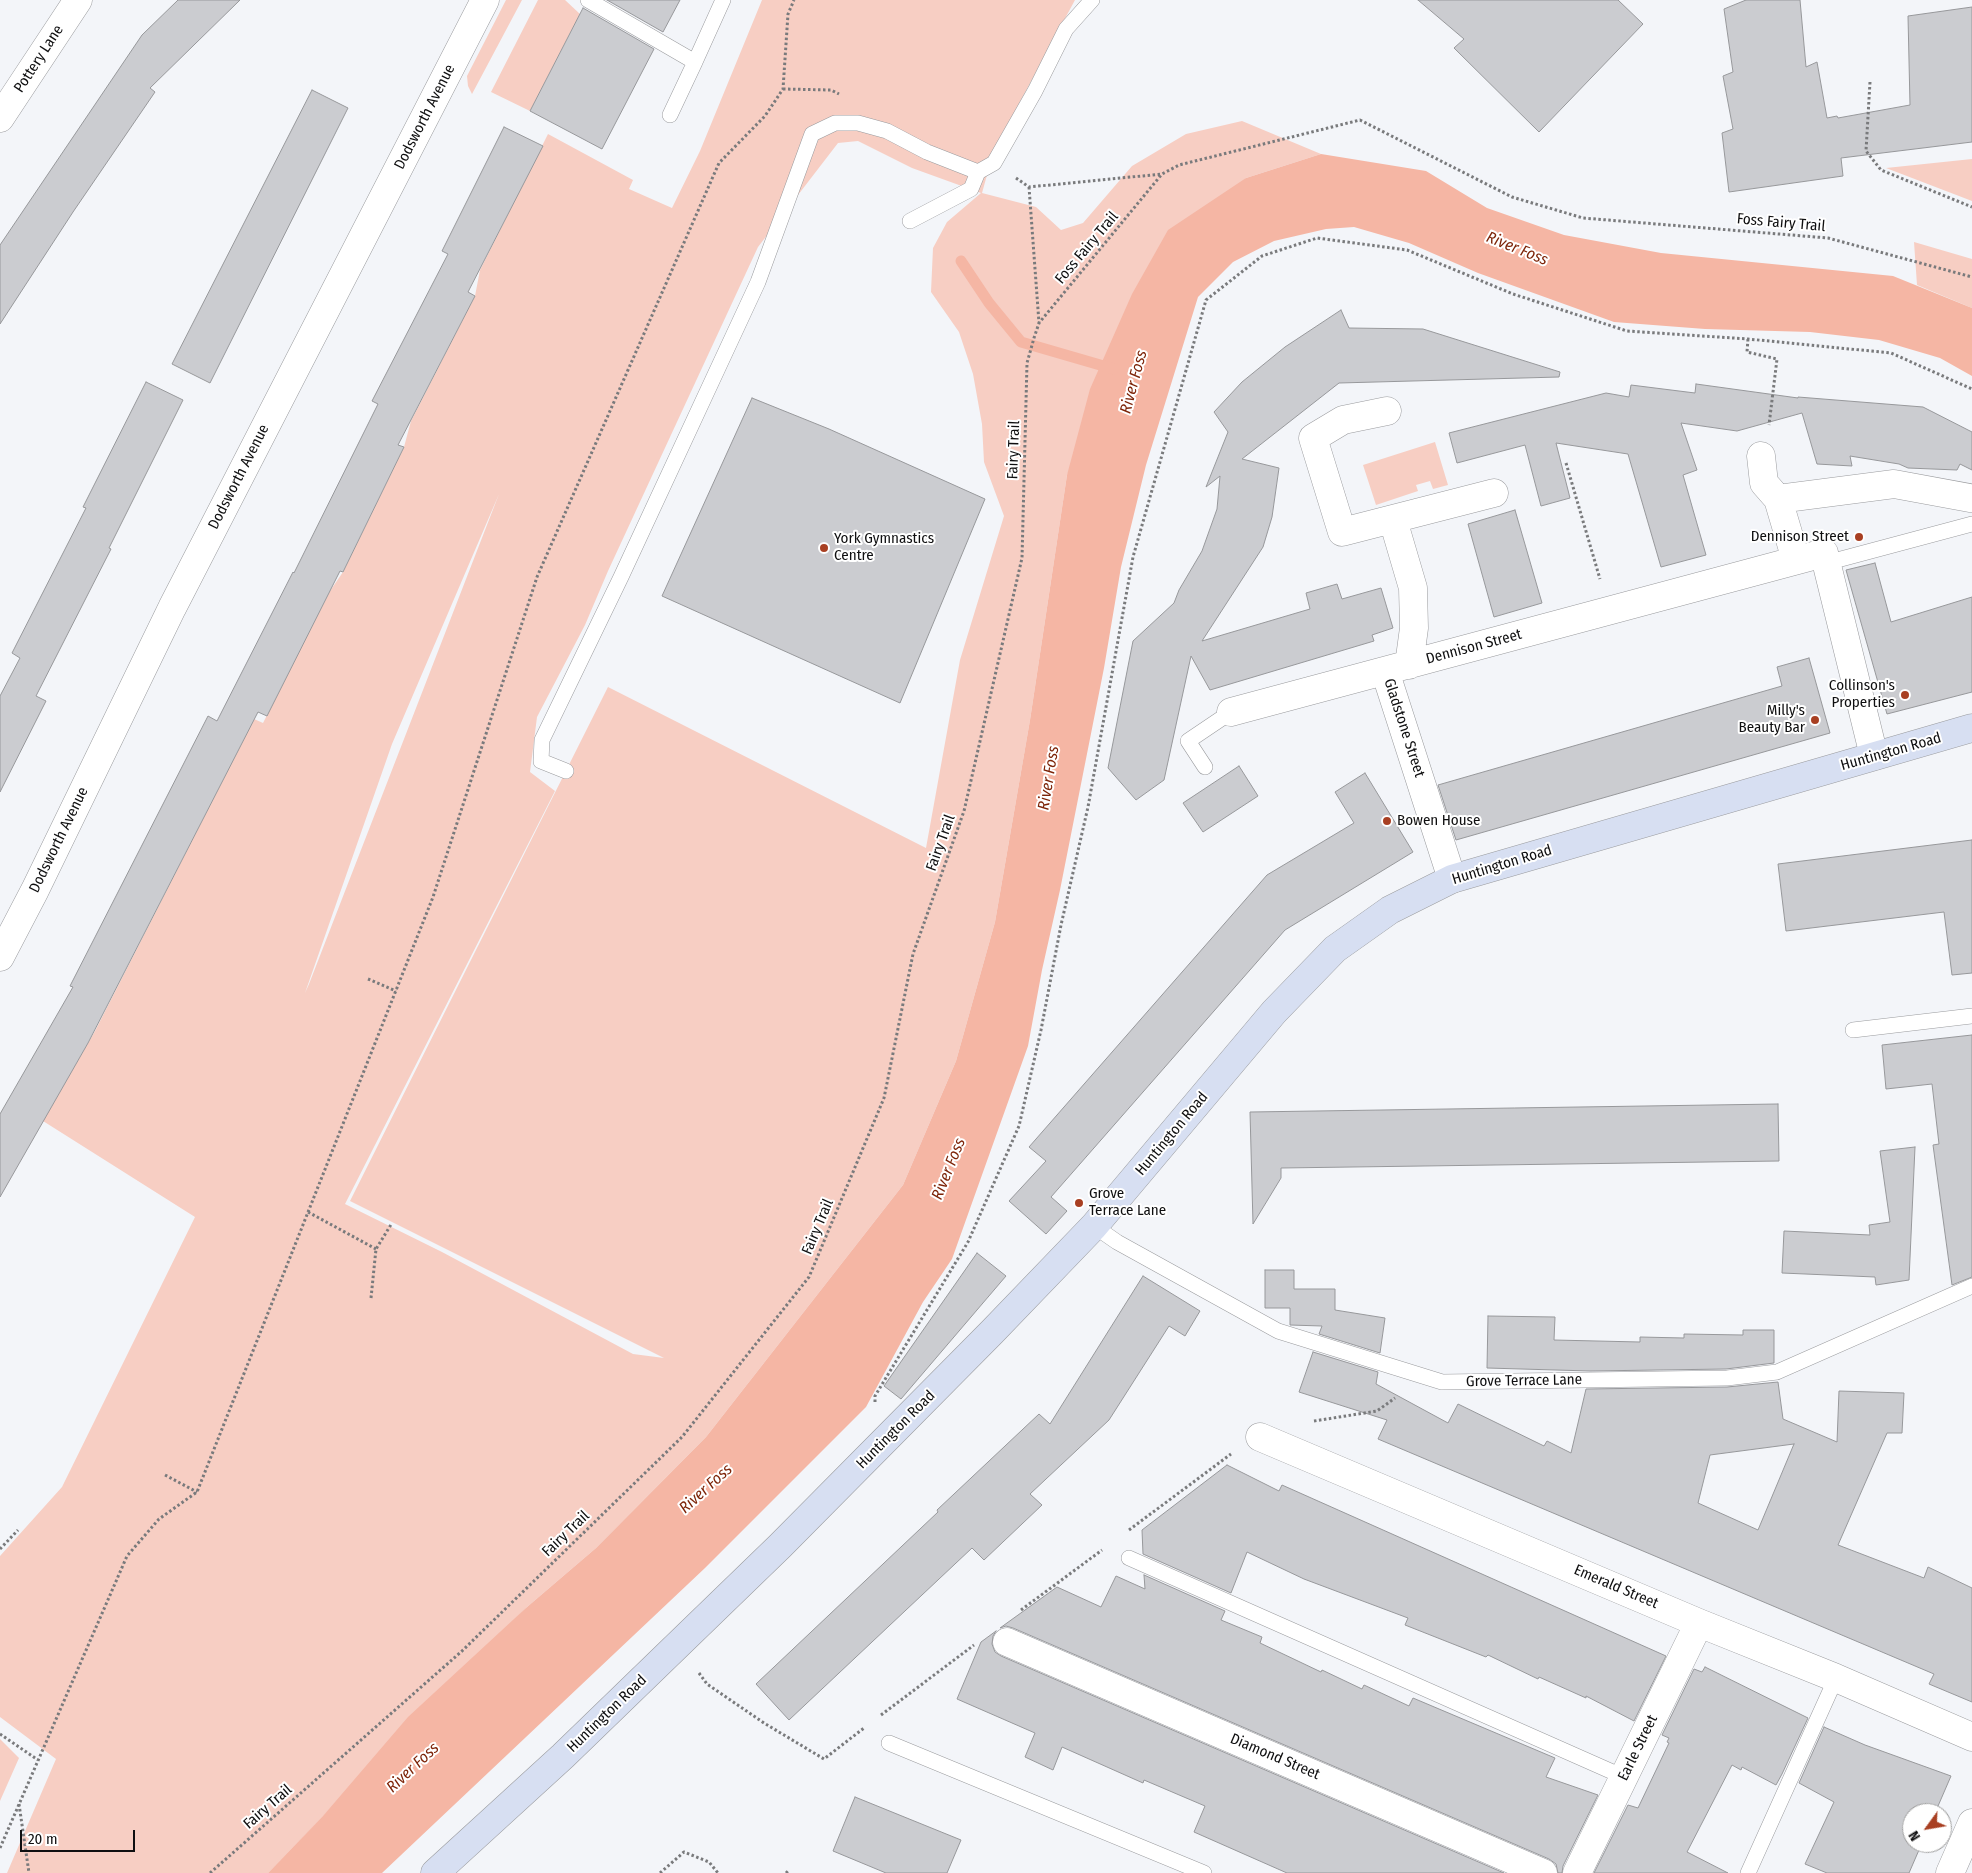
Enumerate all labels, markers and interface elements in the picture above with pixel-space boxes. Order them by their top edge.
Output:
street label: Pottery Lane [11,22,67,96]
street label: Dodsworth Avenue [391,62,459,172]
street label: Foss Fairy Trail [1052,208,1122,288]
street label: Foss Fairy Trail [1736,210,1826,236]
water label: River Foss [1483,228,1551,270]
water label: River Foss [1116,348,1152,416]
street label: Fairy Trail [1004,420,1024,480]
street label: Dodsworth Avenue [205,422,273,532]
place label: Dennison Street [1751,528,1849,546]
place label: York Gymnastics Centre [834,530,934,565]
marker: Dennison Street [1853,531,1865,543]
marker: York Gymnastics Centre [818,542,830,554]
street label: Dennison Street [1424,626,1524,668]
street label: Gladstone Street [1380,676,1428,780]
place label: Collinson's Properties [1829,677,1895,712]
marker: Collinson's Properties [1899,689,1911,701]
place label: Milly's Beauty Bar [1738,702,1805,737]
marker: Milly's Beauty Bar [1809,714,1821,726]
street label: Huntington Road [1839,729,1943,775]
water label: River Foss [1034,745,1064,811]
street label: Dodsworth Avenue [26,784,92,896]
street label: Fairy Trail [923,812,959,874]
place label: Bowen House [1397,812,1480,830]
marker: Bowen House [1381,815,1393,827]
street label: Huntington Road [1450,841,1554,889]
street label: Huntington Road [1132,1089,1212,1179]
water label: River Foss [928,1135,970,1203]
place label: Grove Terrace Lane [1089,1185,1166,1220]
street label: Fairy Trail [798,1197,838,1257]
marker: Grove Terrace Lane [1073,1197,1085,1209]
street label: Grove Terrace Lane [1466,1371,1582,1391]
street label: Huntington Road [853,1387,939,1473]
water label: River Foss [676,1460,736,1518]
street label: Fairy Trail [539,1507,593,1561]
street label: Emerald Street [1571,1561,1661,1613]
street label: Huntington Road [563,1672,651,1756]
street label: Earle Street [1614,1712,1662,1784]
street label: Diamond Street [1227,1730,1323,1784]
water label: River Foss [383,1739,443,1797]
street label: Fairy Trail [240,1781,296,1833]
north arrow [1902,1803,1952,1853]
scale bar [22,1820,138,1852]
text: N [1905,1828,1924,1844]
text: 20 m [28,1830,58,1848]

